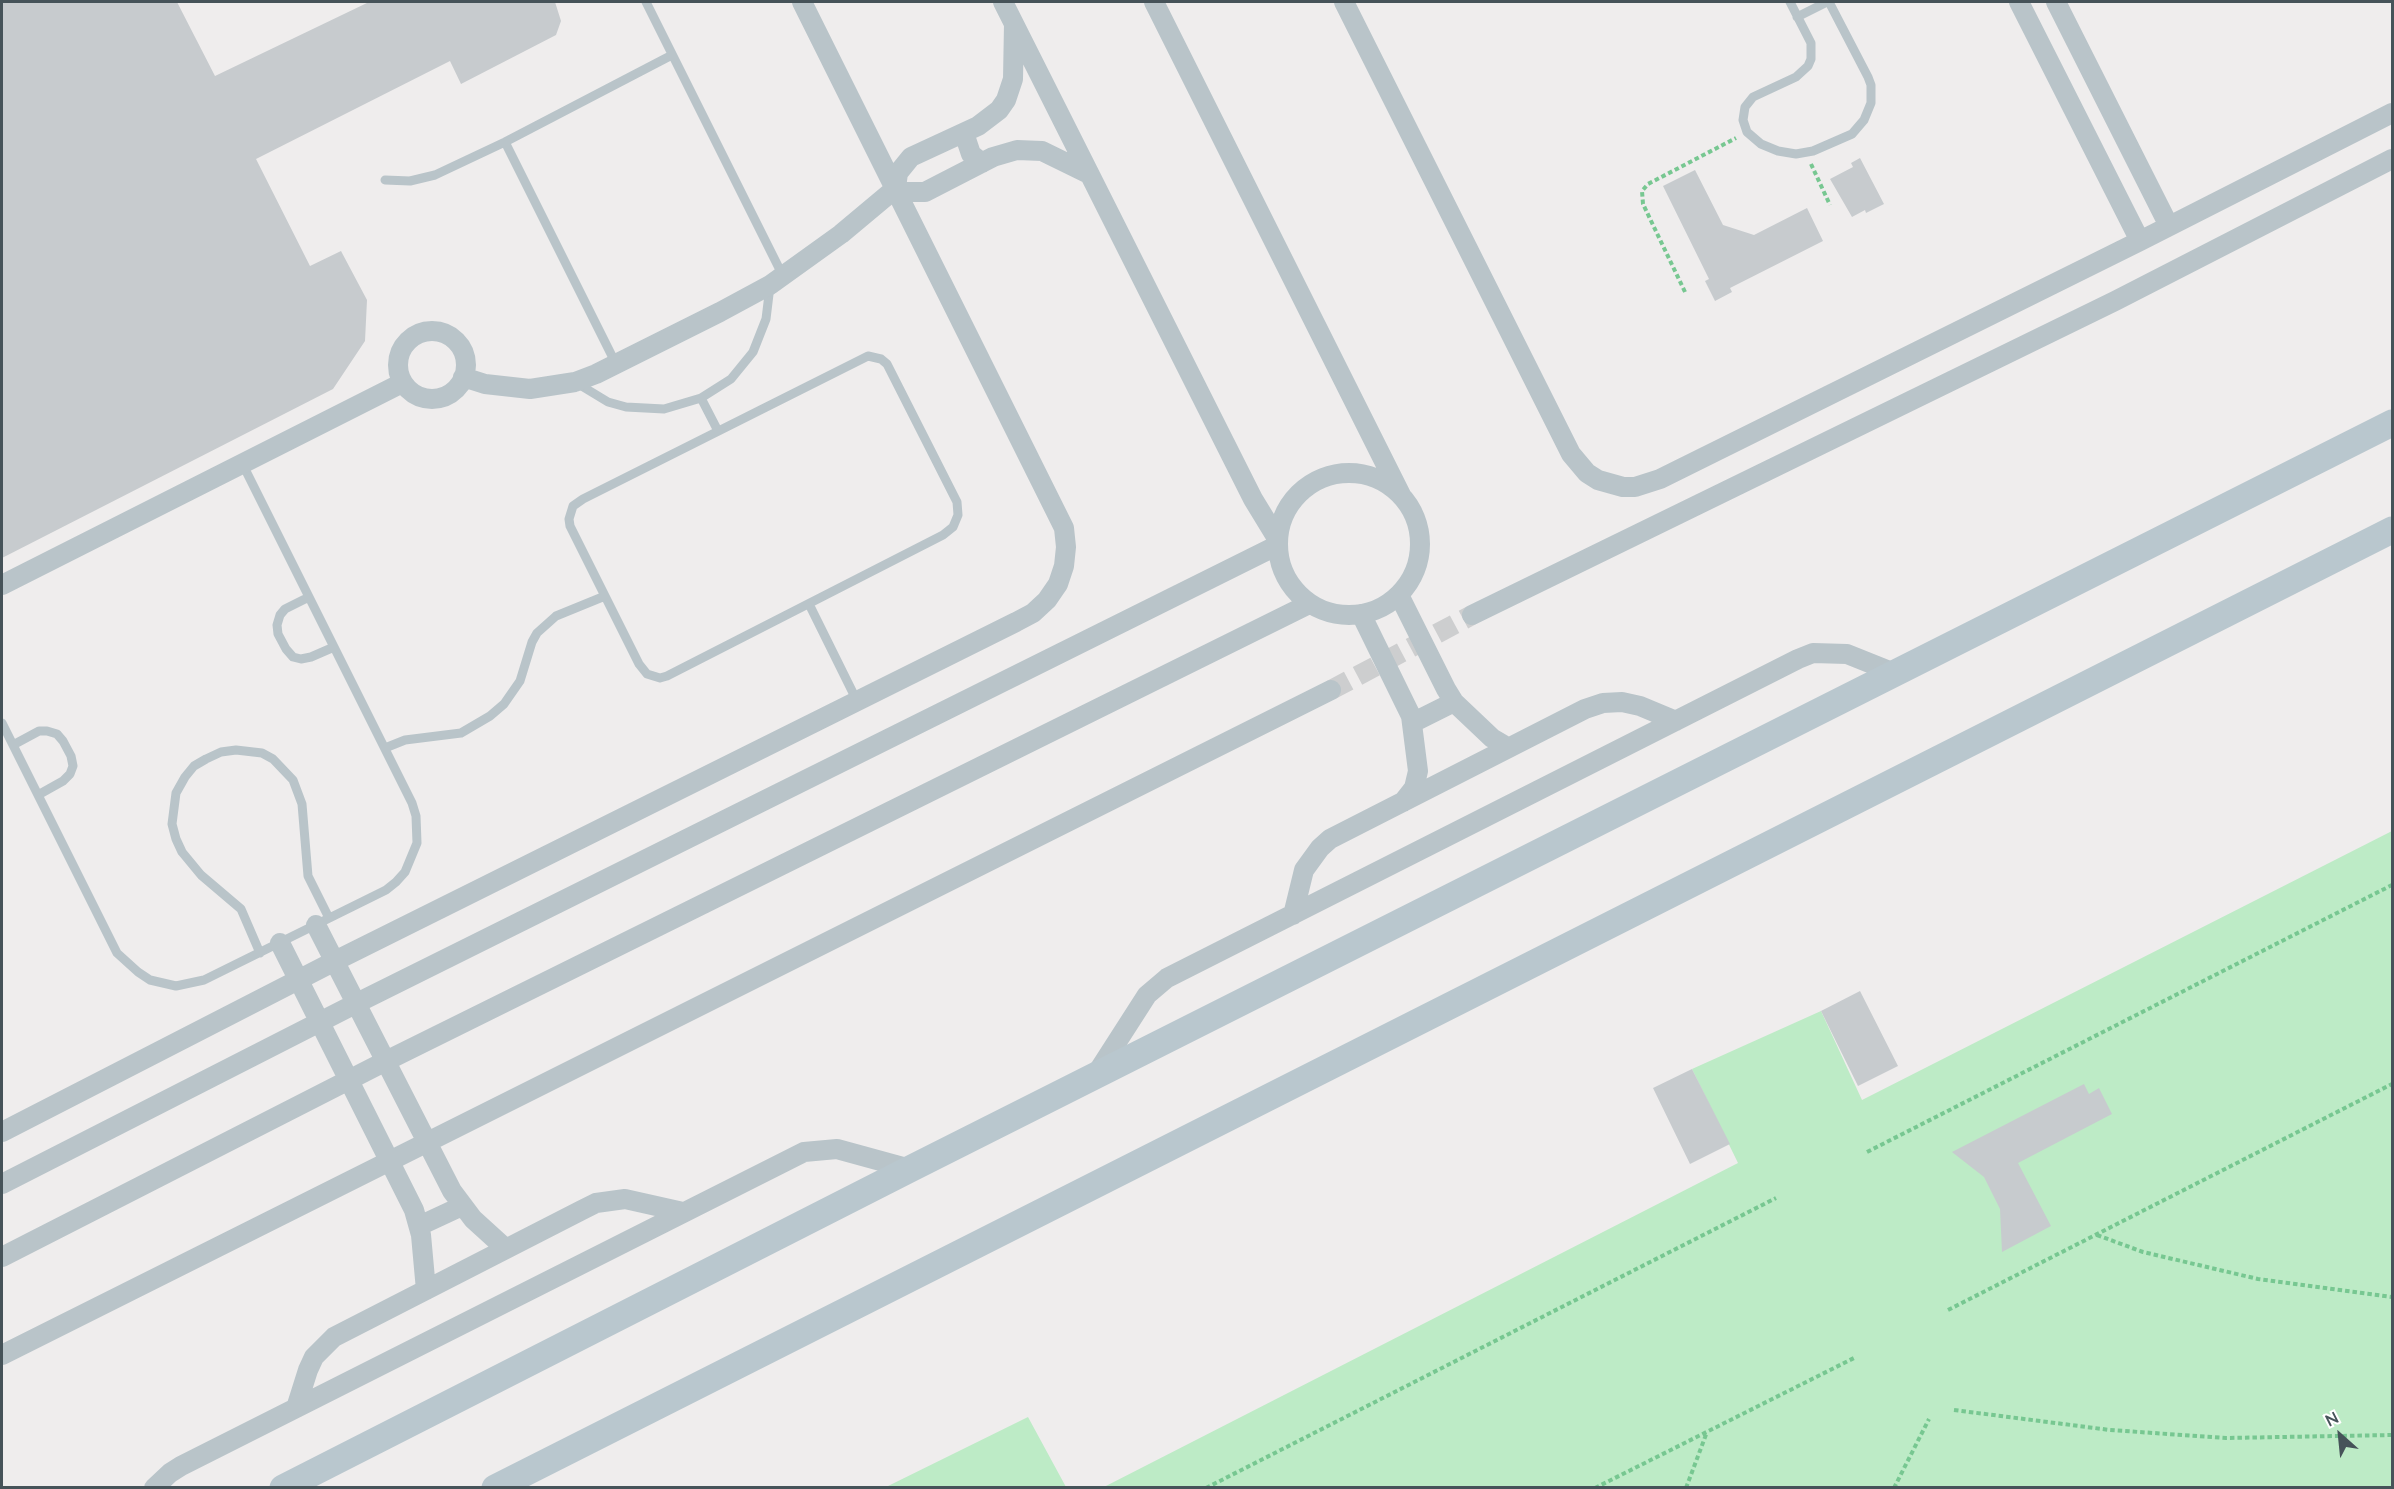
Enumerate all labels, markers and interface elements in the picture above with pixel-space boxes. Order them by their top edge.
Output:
north arrow [2310,1405,2370,1465]
text: N [2322,1407,2341,1430]

